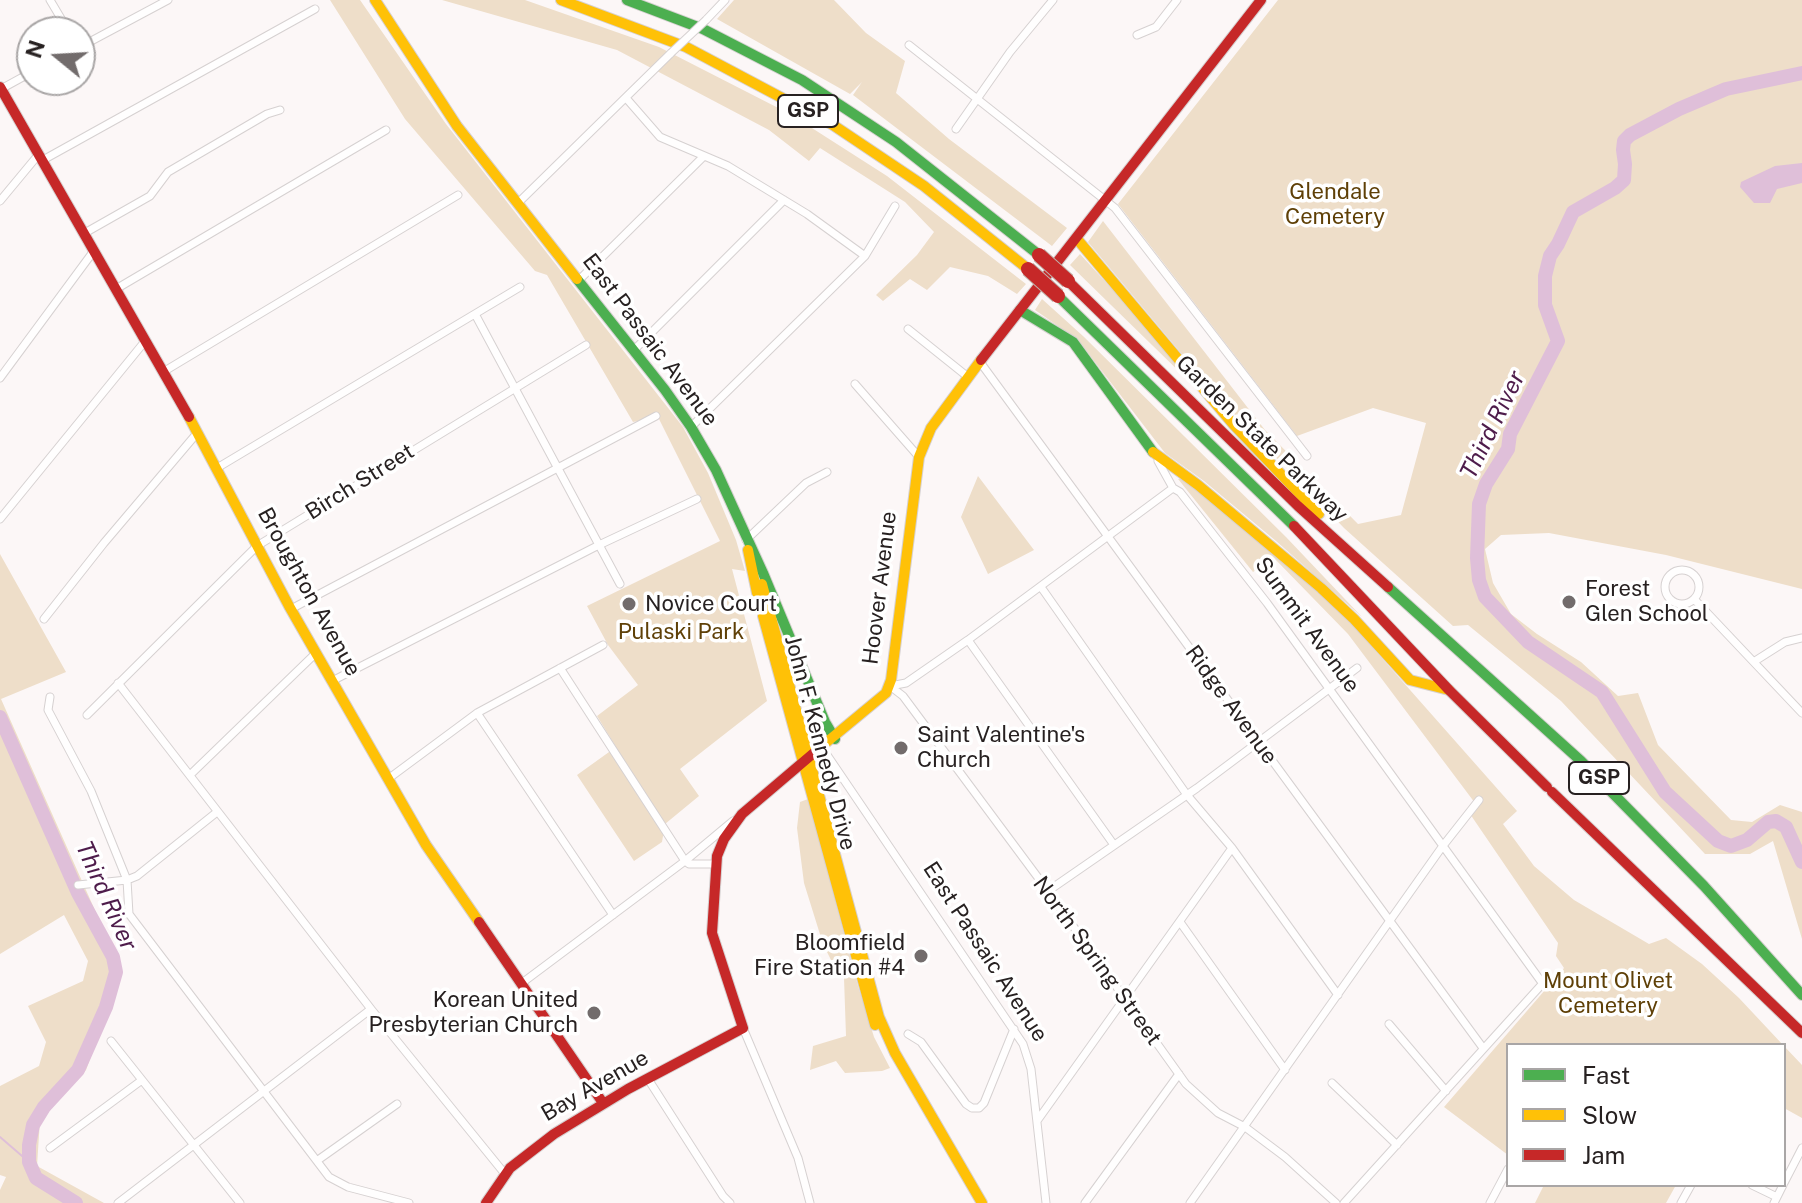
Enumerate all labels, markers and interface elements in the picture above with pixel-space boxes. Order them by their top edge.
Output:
north arrow [16,16,96,96]
text: N [20,37,50,61]
road number: GSP [778,95,838,127]
park label: Glendale Cemetery [1285,179,1385,230]
street label: East Passaic Avenue [577,249,723,431]
street label: Garden State Parkway [1171,350,1353,528]
water label: Third River [1455,366,1531,484]
street label: Birch Street [301,438,419,526]
street label: Broughton Avenue [252,503,366,681]
street label: Hoover Avenue [858,510,902,666]
street label: Summit Avenue [1249,552,1365,698]
place label: Forest Glen School [1585,576,1709,628]
place label: Novice Court [645,591,777,617]
marker: Forest Glen School [1560,593,1578,611]
marker: Novice Court [620,595,638,613]
park label: Pulaski Park [618,619,744,645]
street label: John F. Kennedy Drive [779,633,861,853]
street label: Ridge Avenue [1179,641,1283,769]
place label: Saint Valentine's Church [917,722,1085,774]
marker: Saint Valentine's Church [892,739,910,757]
road number: GSP [1569,762,1629,794]
water label: Third River [69,837,143,955]
street label: East Passaic Avenue [917,857,1053,1047]
street label: North Spring Street [1027,872,1167,1050]
place label: Bloomfield Fire Station #4 [754,930,905,982]
marker: Bloomfield Fire Station #4 [912,947,930,965]
park label: Mount Olivet Cemetery [1543,968,1673,1020]
place label: Korean United Presbyterian Church [369,987,578,1038]
marker: Korean United Presbyterian Church [585,1004,603,1022]
legend [1506,1043,1786,1187]
street label: Bay Avenue [537,1045,653,1127]
text: Fast [1582,1061,1630,1089]
text: Slow [1582,1101,1637,1129]
text: Jam [1582,1141,1625,1169]

